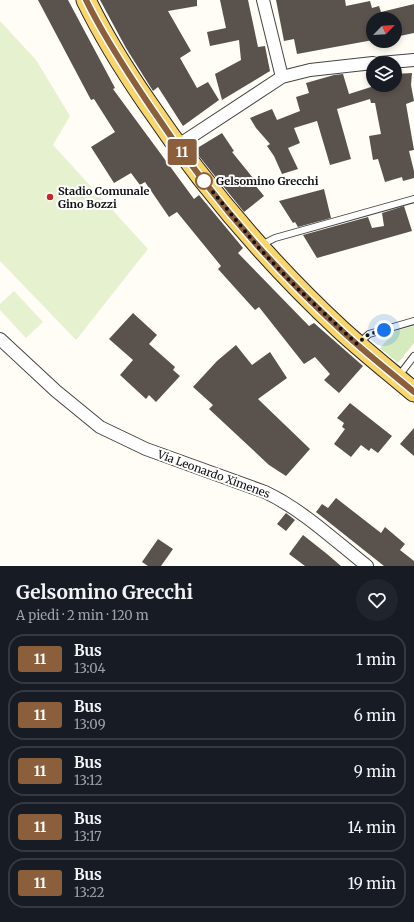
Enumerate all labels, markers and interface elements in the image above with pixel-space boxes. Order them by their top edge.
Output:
north arrow [366,12,402,48]
map controls [366,12,402,92]
button: layers [366,56,402,92]
line badge: 11 [164,139,200,165]
text: 11 [176,143,188,161]
marker: Gelsomino Grecchi [195,172,213,190]
place label: Gelsomino Grecchi [216,174,319,188]
place label: Stadio Comunale Gino Bozzi [58,184,150,211]
marker: Stadio Comunale Gino Bozzi [45,192,55,202]
your location [374,320,394,340]
street label: Via Leonardo Ximenes [155,447,272,501]
button: heart [356,579,398,621]
text: Gelsomino Grecchi [16,580,193,604]
text: A piedi · 2 min · 120 m [16,607,149,624]
text: Bus [74,641,102,660]
text: 11 [34,650,46,668]
text: 1 min [356,650,396,669]
text: 13:04 [74,660,106,677]
text: Bus [74,697,102,716]
text: 11 [34,706,46,724]
text: 6 min [354,706,396,725]
text: 13:09 [74,716,106,733]
text: Bus [74,753,102,772]
text: 11 [34,762,46,780]
text: 9 min [354,762,396,781]
text: 13:12 [74,772,102,789]
text: Bus [74,809,102,828]
text: 11 [34,818,46,836]
text: 14 min [348,818,396,837]
text: 13:17 [74,828,102,845]
text: Bus [74,865,102,884]
text: 11 [34,874,46,892]
text: 19 min [348,874,396,893]
text: 13:22 [74,884,105,901]

